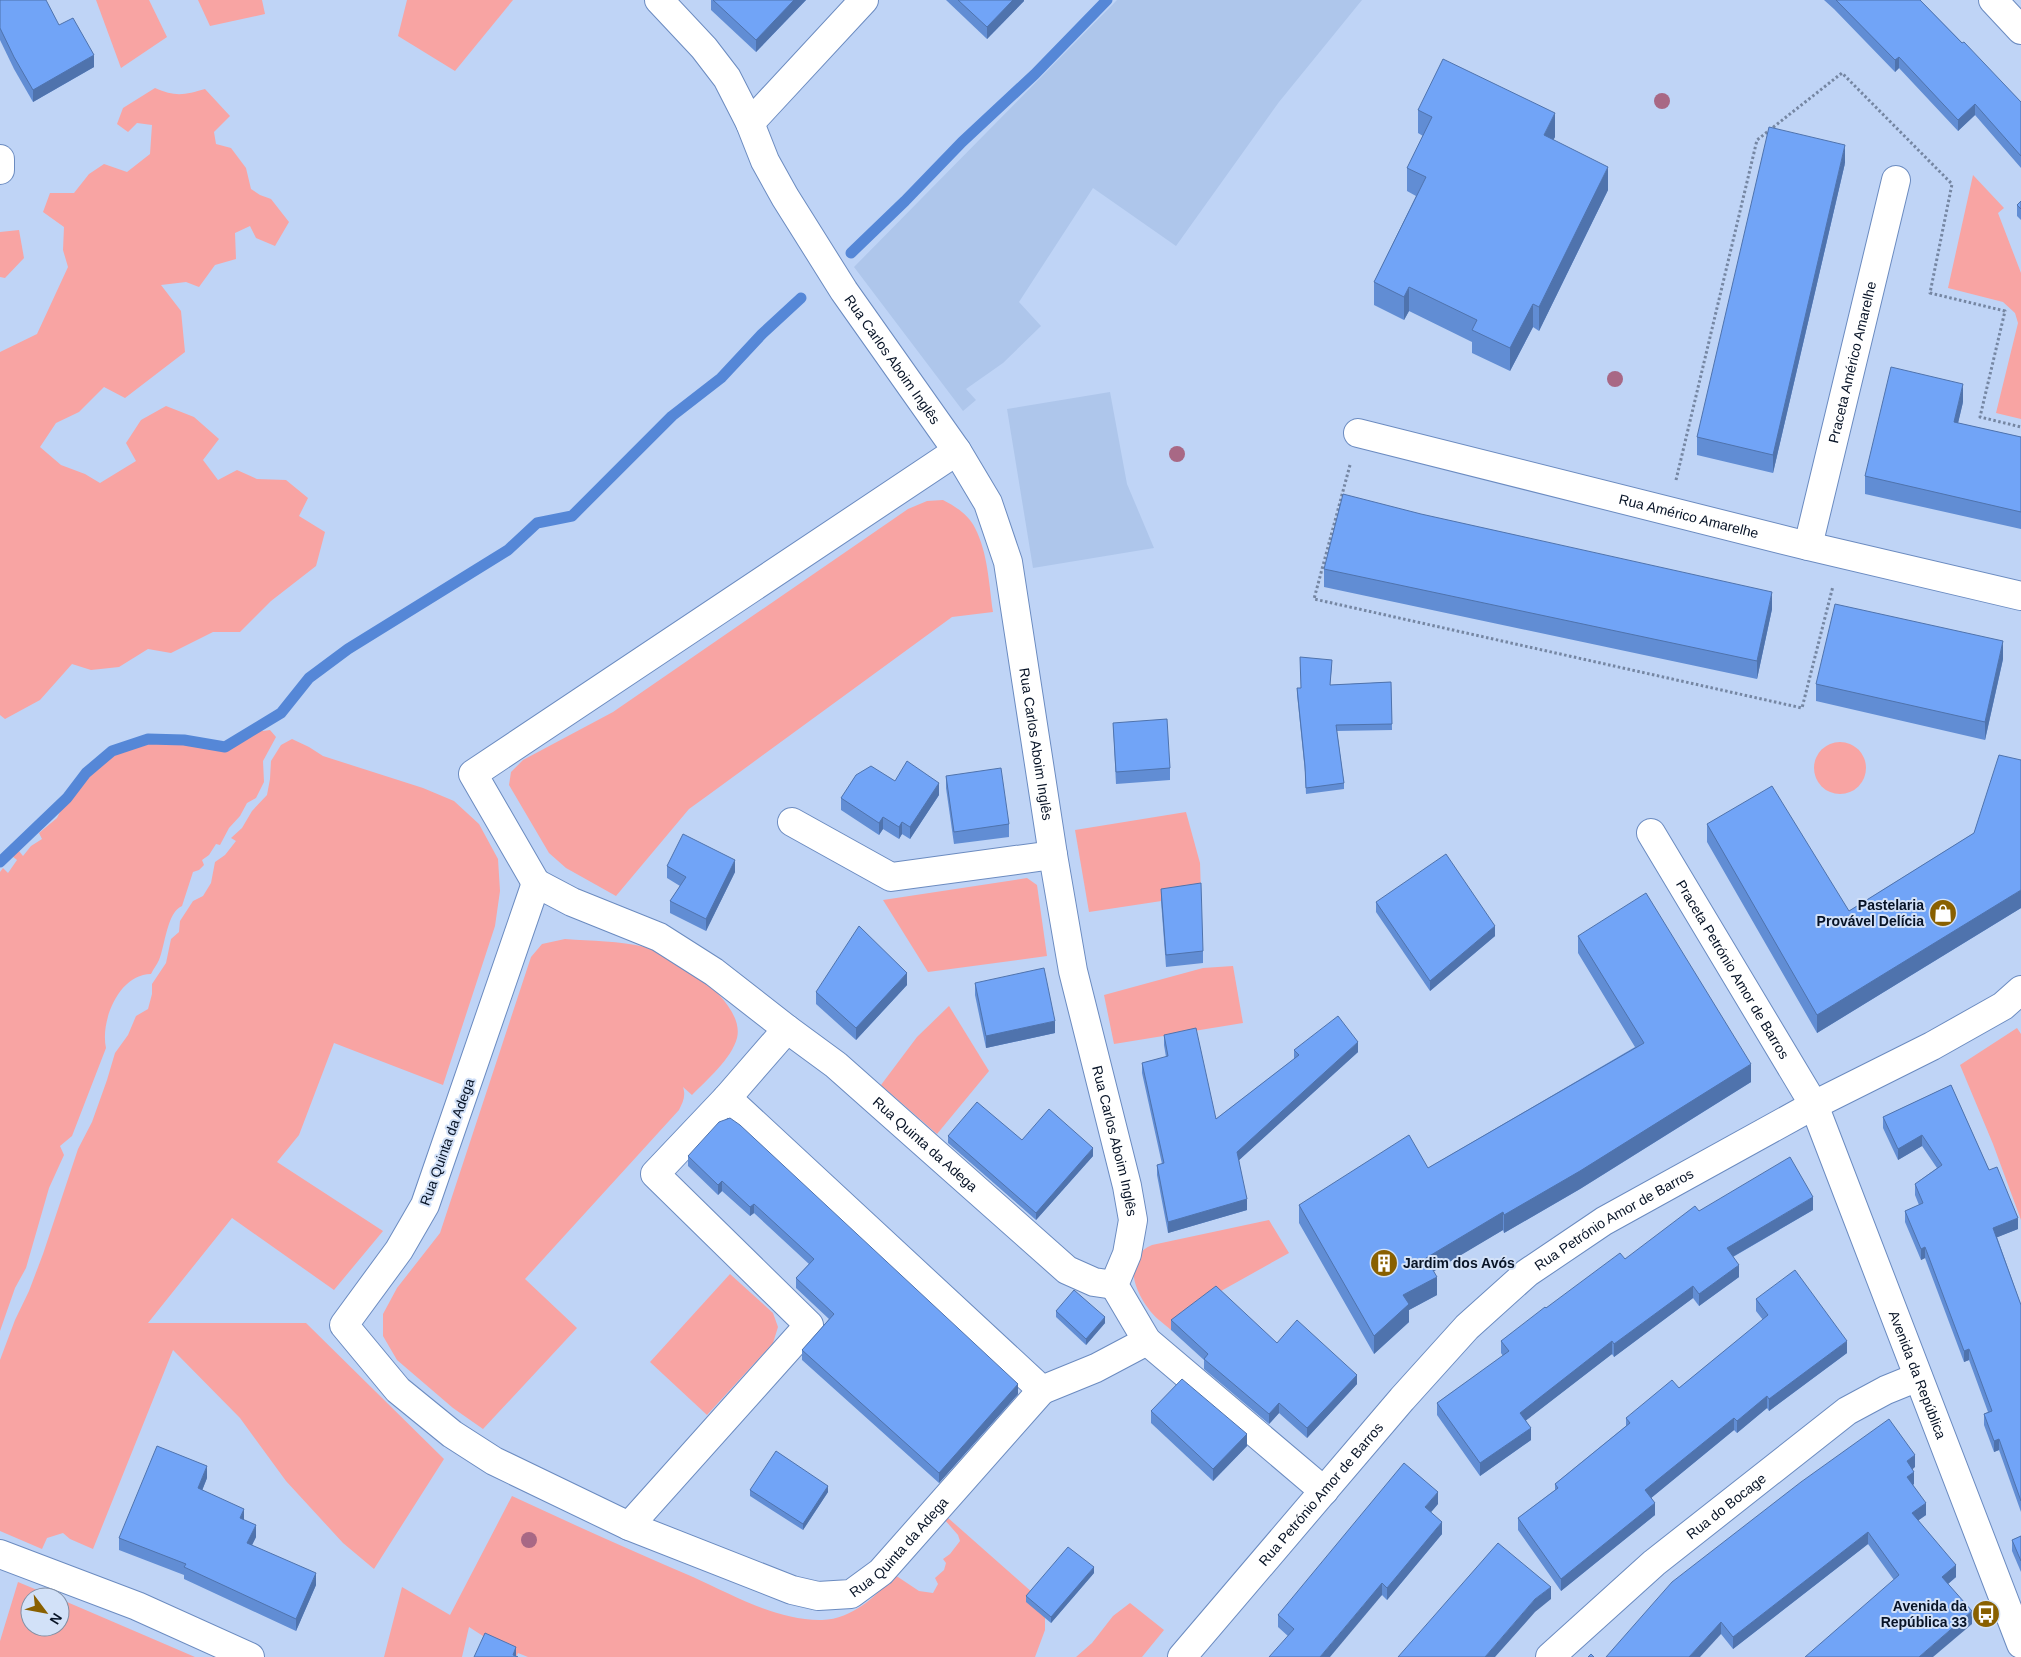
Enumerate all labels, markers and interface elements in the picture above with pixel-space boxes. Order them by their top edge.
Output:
street label: Praceta Américo Amarelhe [1825,279,1879,445]
street label: Rua Carlos Aboim Inglês [841,292,943,427]
street label: Rua Américo Amarelhe [1617,491,1760,541]
street label: Rua Carlos Aboim Inglês [1016,667,1056,821]
street label: Praceta Petrónio Amor de Barros [1673,877,1792,1062]
place label: Pastelaria Provável Delícia [1817,897,1924,929]
shop icon: Pastelaria Provável Delícia [1928,898,1958,928]
street label: Rua Carlos Aboim Inglês [1089,1064,1140,1217]
street label: Rua Quinta da Adega [417,1076,477,1208]
street label: Rua Quinta da Adega [870,1094,981,1195]
street label: Rua Petrónio Amor de Barros [1531,1165,1696,1274]
building icon: Jardim dos Avós [1369,1248,1399,1278]
place label: Jardim dos Avós [1403,1255,1515,1271]
street label: Avenida da República [1886,1308,1950,1441]
street label: Rua Petrónio Amor de Barros [1255,1419,1386,1569]
street label: Rua do Bocage [1683,1470,1769,1542]
street label: Rua Quinta da Adega [846,1494,951,1600]
north arrow [20,1587,70,1637]
place label: Avenida da República 33 [1881,1598,1967,1630]
bus stop icon: Avenida da República 33 [1971,1599,2001,1629]
text: N [47,1610,65,1627]

